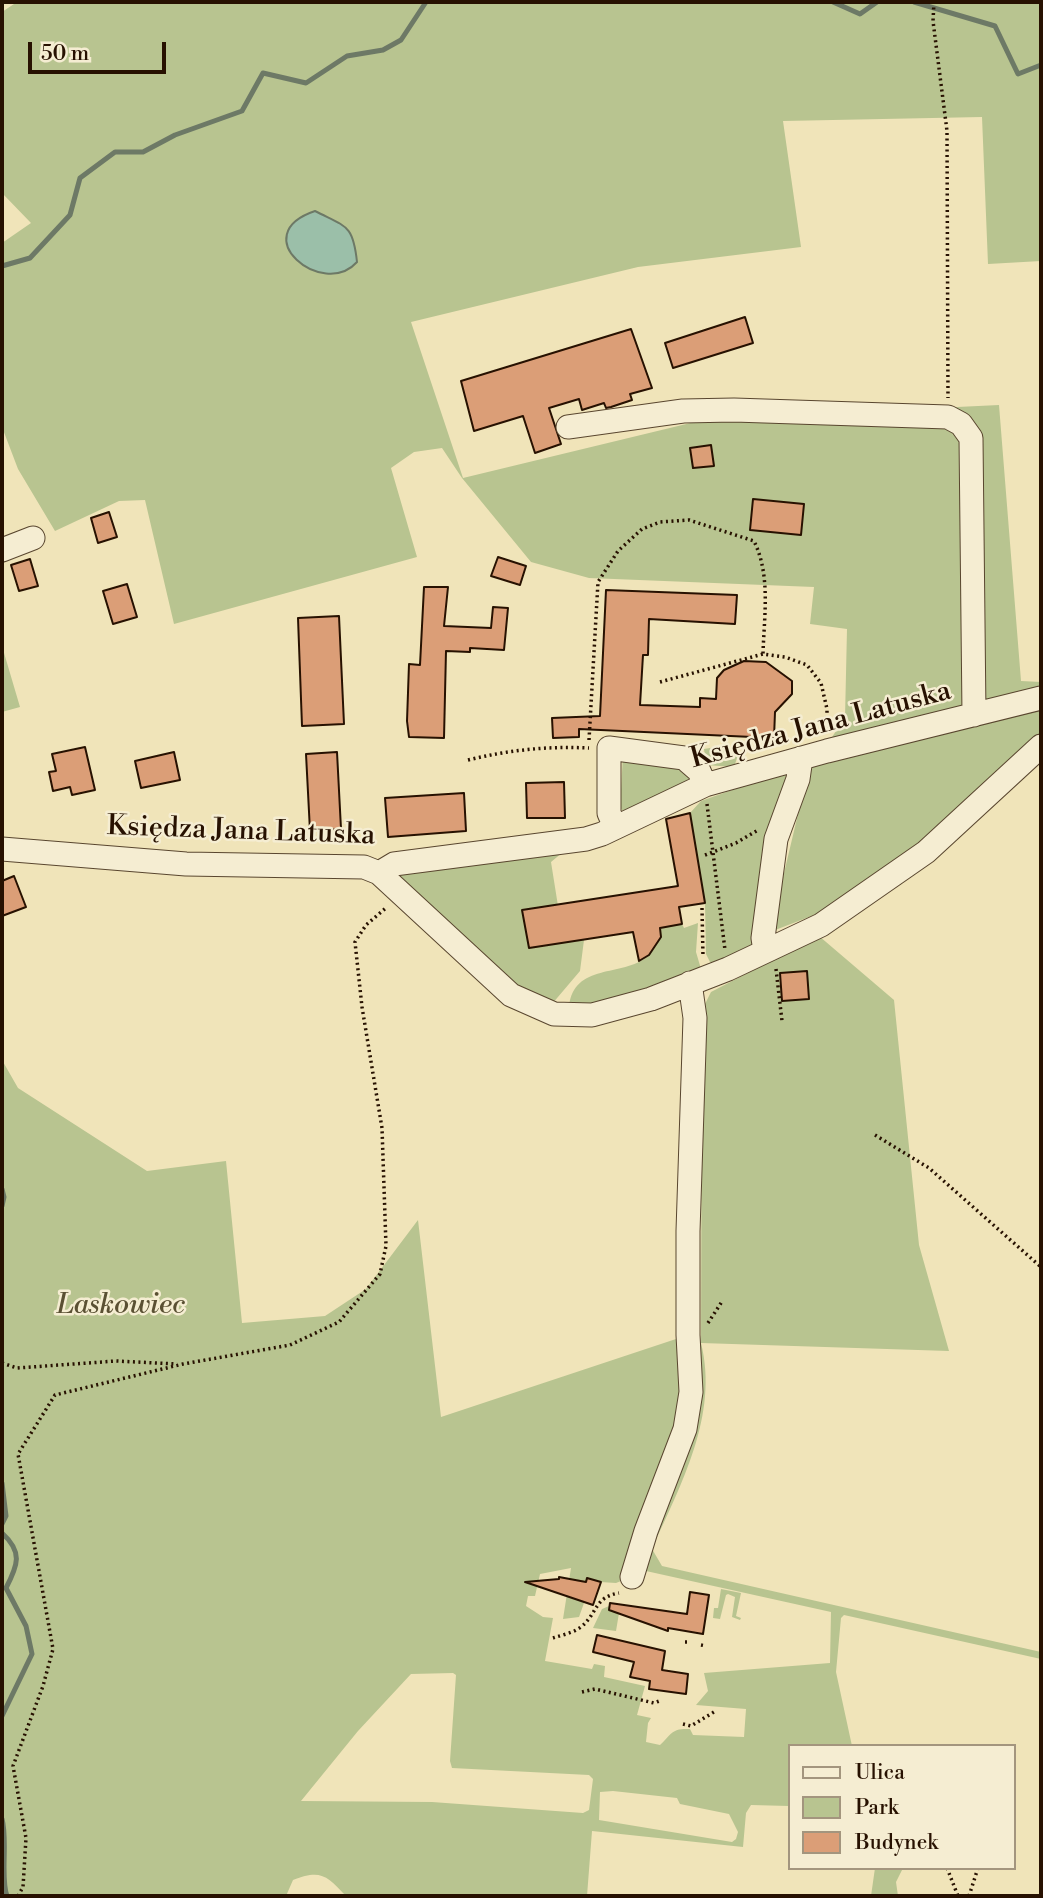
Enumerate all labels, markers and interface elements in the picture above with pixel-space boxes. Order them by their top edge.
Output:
scale bar [32,28,170,72]
text: 50 m [41,41,89,67]
street label: Księdza Jana Latuska [687,675,955,777]
street label: Księdza Jana Latuska [106,811,376,853]
park label: Laskowiec [57,1289,185,1323]
legend [788,1744,1015,1870]
text: Ulica [855,1760,905,1786]
text: Park [855,1795,899,1821]
text: Budynek [855,1830,938,1856]

